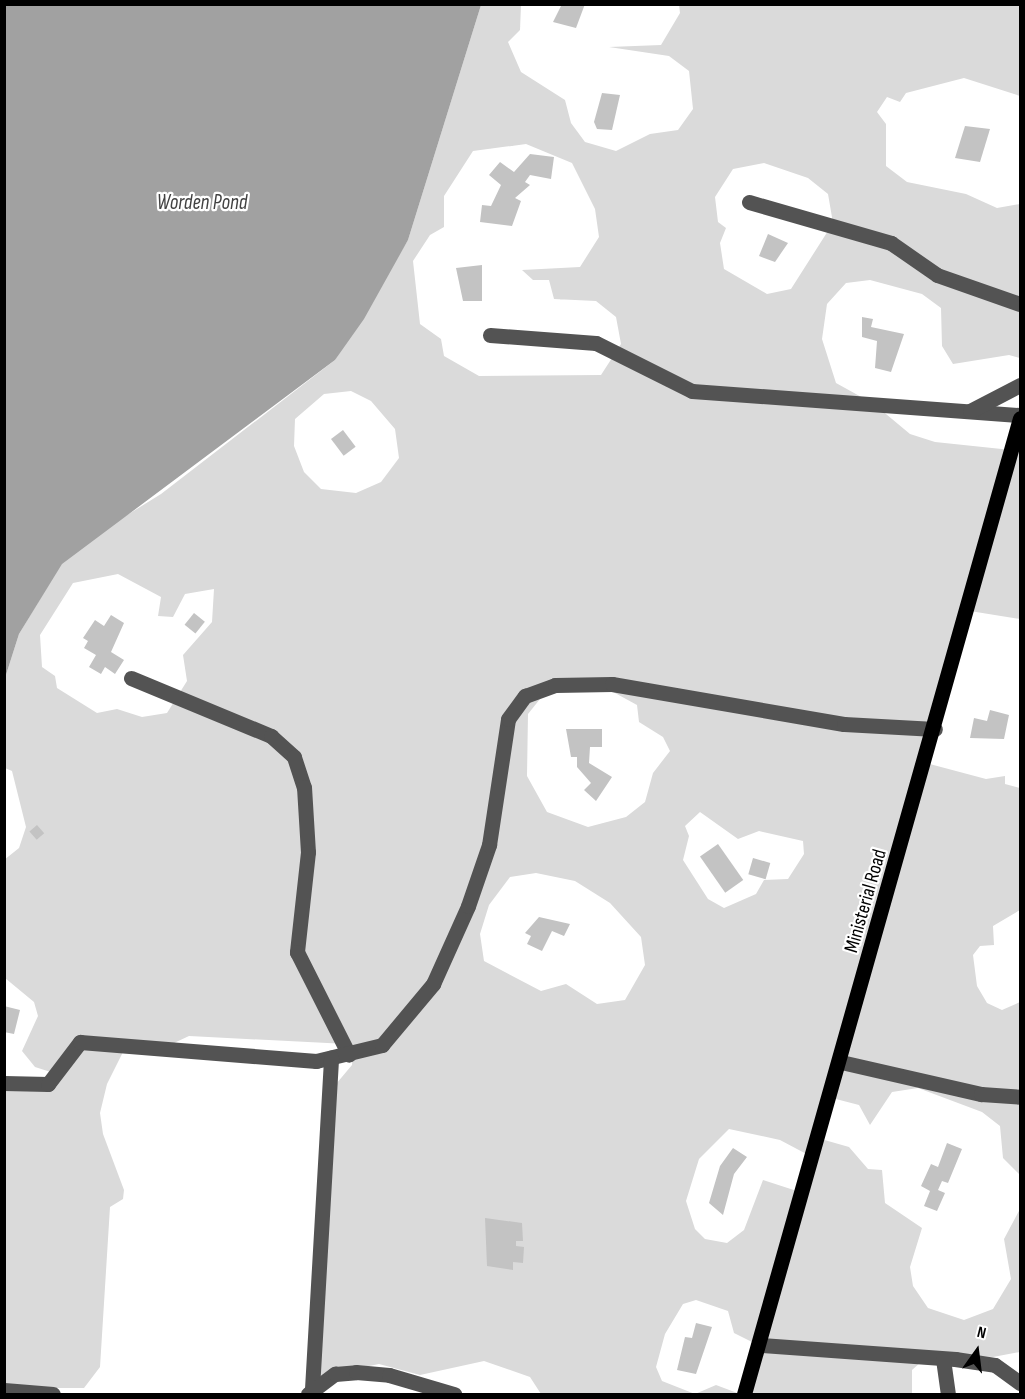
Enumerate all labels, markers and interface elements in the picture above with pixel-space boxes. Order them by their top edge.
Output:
water label: Worden Pond [157,190,247,216]
street label: Ministerial Road [840,847,892,955]
north arrow [947,1321,1007,1381]
text: N [975,1323,988,1343]

